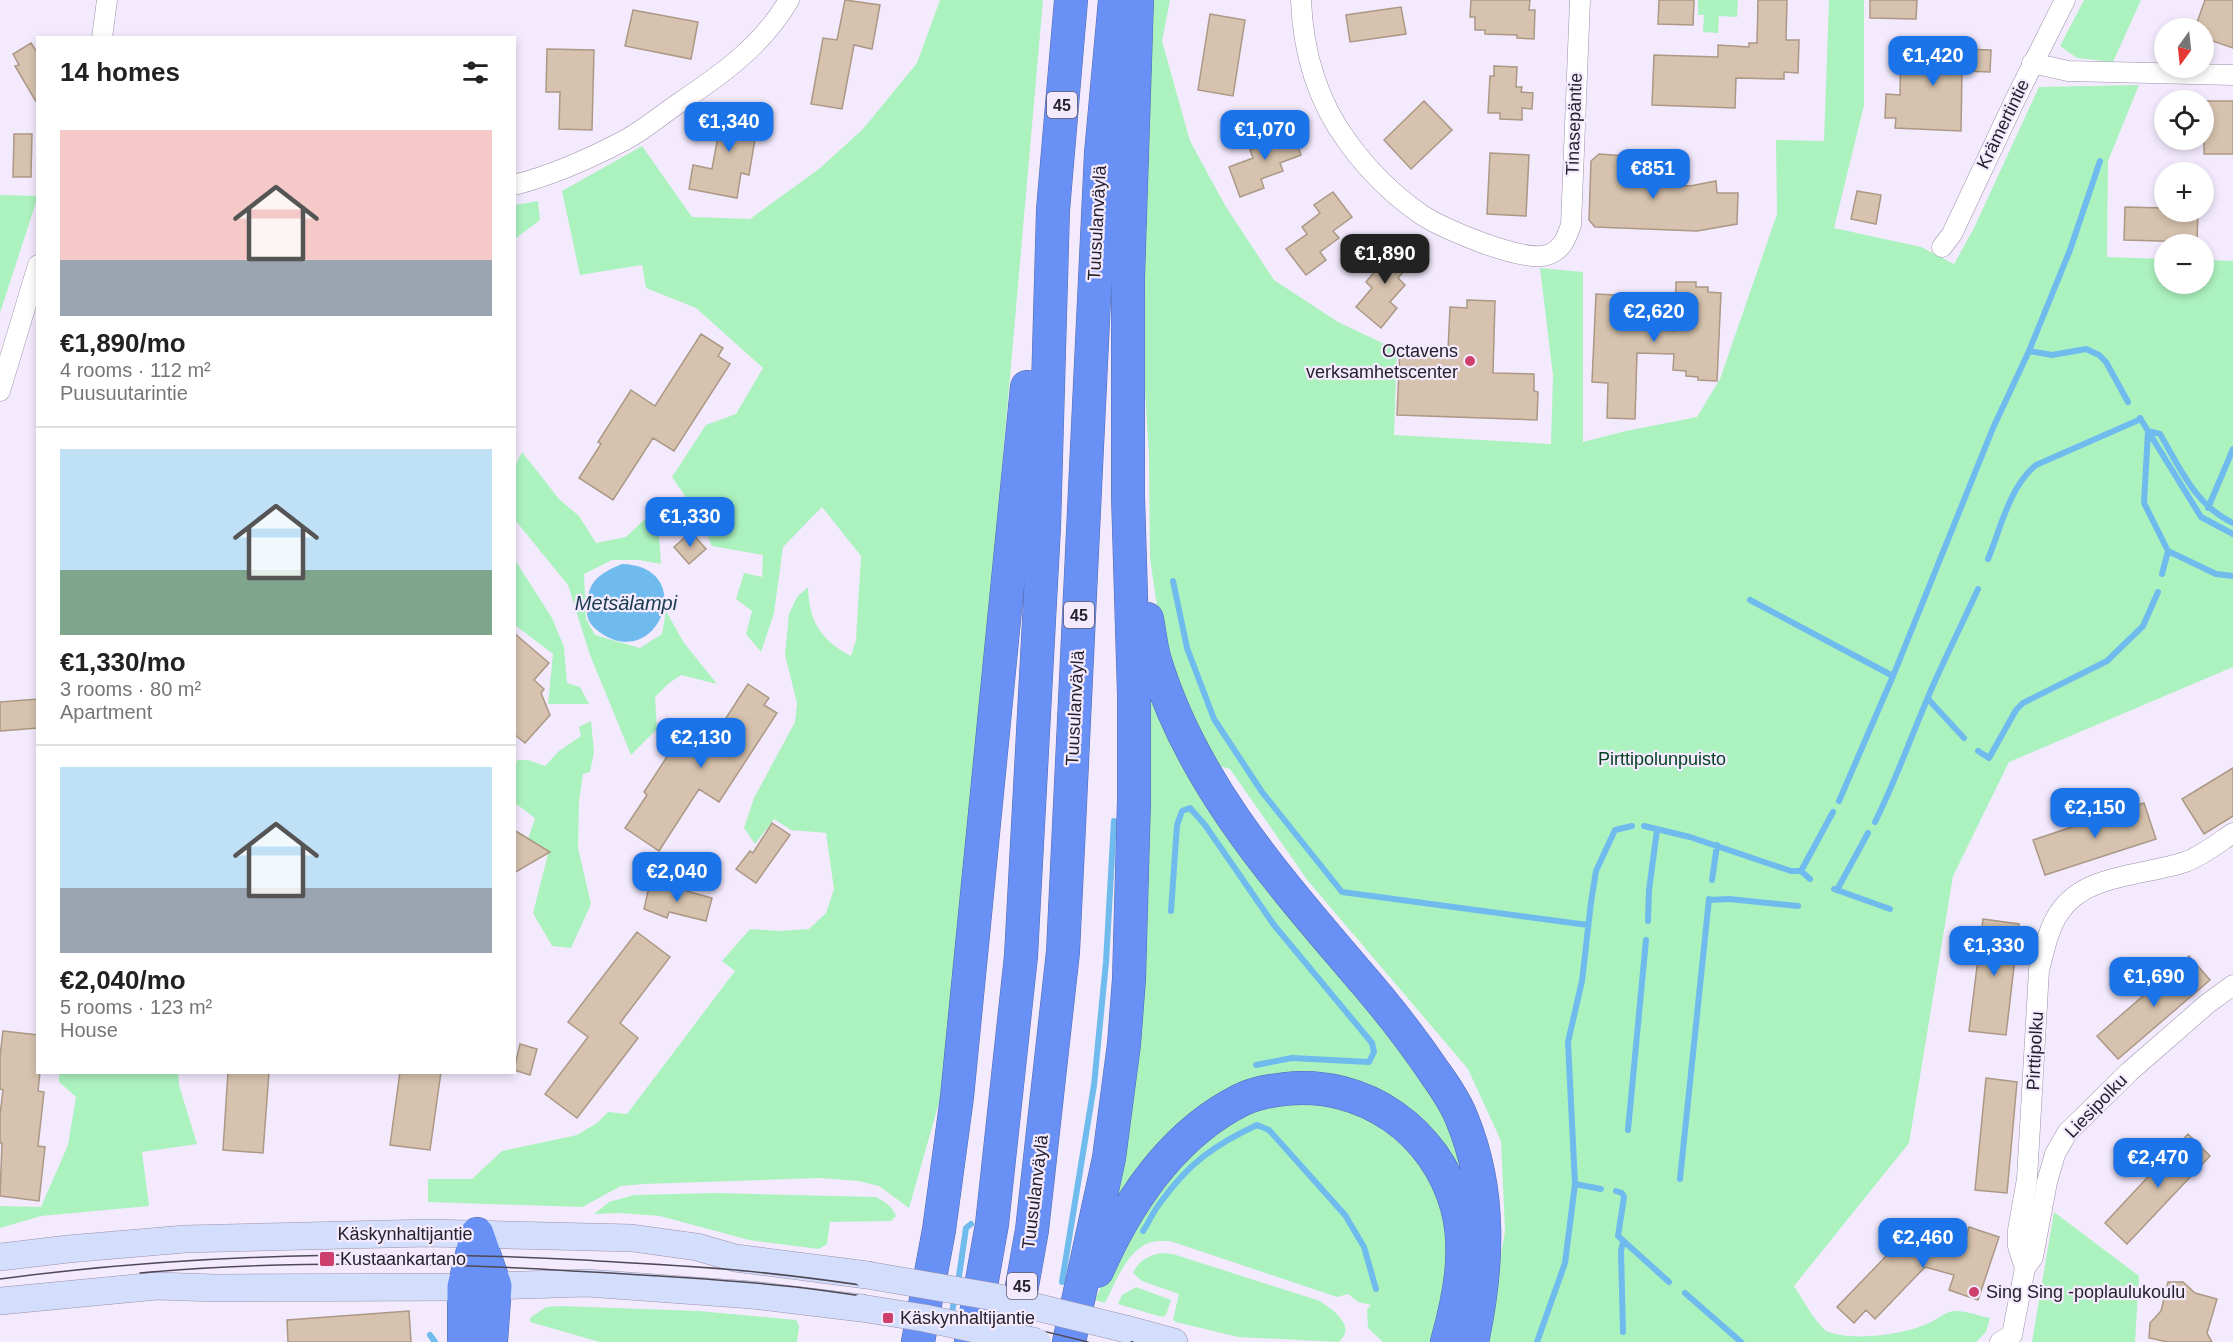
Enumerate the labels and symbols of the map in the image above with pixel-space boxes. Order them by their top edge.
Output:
north arrow [2154,18,2214,78]
pin: €1,420 [1884,36,1982,87]
street label: Tinasepäntie [1562,72,1586,176]
street label: Krämertintie [1973,76,2033,172]
road number: 45 [1047,92,1077,118]
pin: €1,340 [680,102,778,153]
pin: €1,070 [1216,110,1314,161]
pin: €851 [1617,149,1689,200]
street label: Tuusulanväylä [1084,164,1110,281]
pin: €1,890 [1336,234,1434,285]
pin: €2,620 [1605,292,1703,343]
place label: Octavens verksamhetscenter [1306,341,1458,382]
marker: Octavens verksamhetscenter [1463,354,1477,368]
pin: €1,330 [641,497,739,548]
water label: Metsälampi [575,592,678,614]
road number: 45 [1064,602,1094,628]
street label: Tuusulanväylä [1062,649,1088,766]
pin: €2,130 [652,718,750,769]
park label: Pirttipolunpuisto [1598,749,1726,769]
pin: €2,150 [2046,788,2144,839]
pin: €2,040 [628,852,726,903]
pin: €1,330 [1945,926,2043,977]
pin: €1,690 [2105,957,2203,1008]
street label: Pirttipolku [2023,1011,2047,1091]
street label: Liesipolku [2061,1070,2131,1142]
street label: Tuusulanväylä [1018,1133,1052,1250]
pin: €2,470 [2109,1138,2207,1189]
pin: €2,460 [1874,1218,1972,1269]
street label: Käskynhaltijantie [337,1224,473,1244]
place label: Kustaankartano [340,1249,466,1269]
marker: Kustaankartano [318,1250,336,1268]
road number: 45 [1007,1273,1037,1299]
place label: Sing Sing -poplaulukoulu [1986,1282,2185,1302]
marker: Sing Sing -poplaulukoulu [1967,1285,1981,1299]
place label: Käskynhaltijantie [900,1308,1035,1328]
marker: Käskynhaltijantie [881,1311,895,1325]

